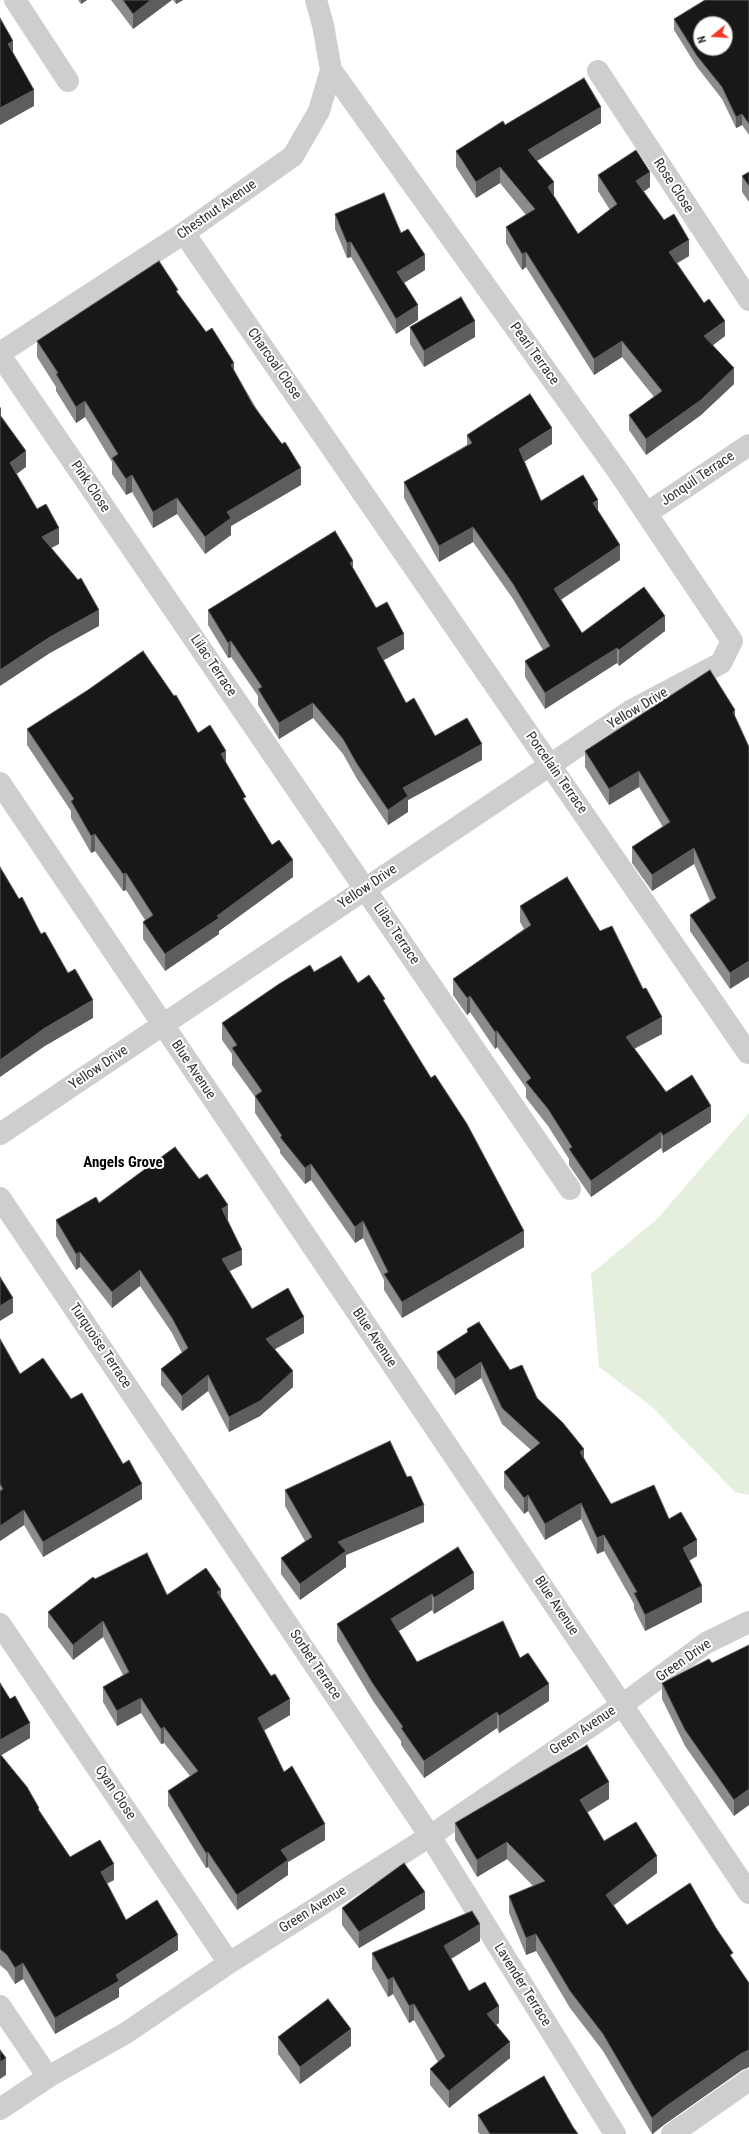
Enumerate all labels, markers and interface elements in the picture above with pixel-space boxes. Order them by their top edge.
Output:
north arrow [693,16,733,56]
text: N [695,34,709,45]
street label: Rose Close [649,156,697,216]
street label: Chestnut Avenue [174,176,260,244]
street label: Pearl Terrace [506,320,562,388]
street label: Charcoal Close [243,325,305,403]
street label: Jonquil Terrace [658,448,738,510]
street label: Pink Close [67,458,113,516]
street label: Lilac Terrace [186,632,240,700]
street label: Yellow Drive [605,685,671,733]
street label: Porcelain Terrace [522,729,590,817]
street label: Yellow Drive [335,861,401,913]
street label: Lilac Terrace [369,900,423,968]
street label: Blue Avenue [167,1037,219,1103]
street label: Yellow Drive [66,1042,132,1094]
district label: Angels Grove [83,1154,163,1172]
street label: Turquoise Terrace [65,1300,135,1392]
street label: Blue Avenue [348,1305,400,1371]
street label: Blue Avenue [530,1573,582,1639]
street label: Sorbet Terrace [286,1627,344,1703]
street label: Green Drive [653,1636,715,1686]
street label: Green Avenue [547,1703,619,1759]
street label: Cyan Close [91,1763,139,1823]
street label: Green Avenue [276,1883,350,1937]
street label: Lavender Terrace [490,1940,554,2030]

